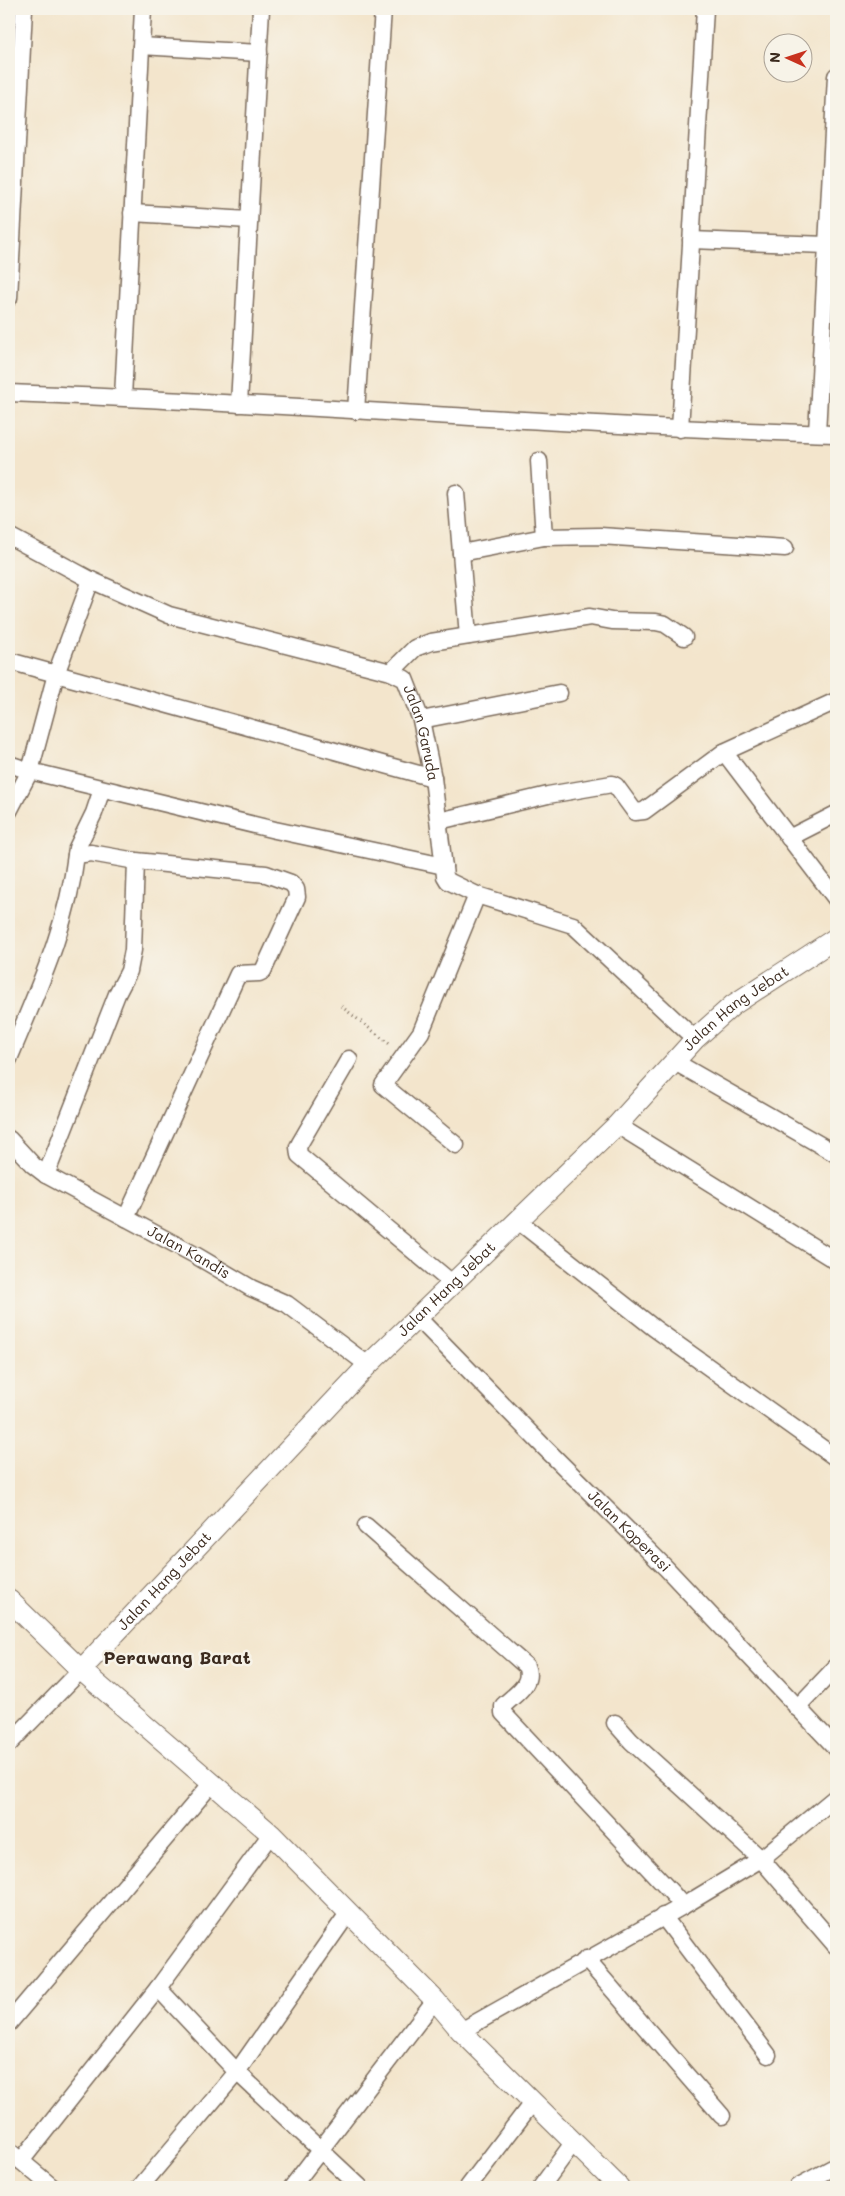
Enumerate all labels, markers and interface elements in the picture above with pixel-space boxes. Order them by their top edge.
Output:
north arrow [762,32,812,82]
text: N [765,51,784,63]
street label: Jalan Garuda [399,682,444,783]
street label: Jalan Hang Jebat [678,961,792,1055]
street label: Jalan Kandis [144,1220,234,1283]
street label: Jalan Hang Jebat [393,1237,499,1340]
street label: Jalan Koperasi [584,1485,676,1576]
street label: Jalan Hang Jebat [112,1527,215,1634]
district label: Perawang Barat [103,1645,251,1669]

